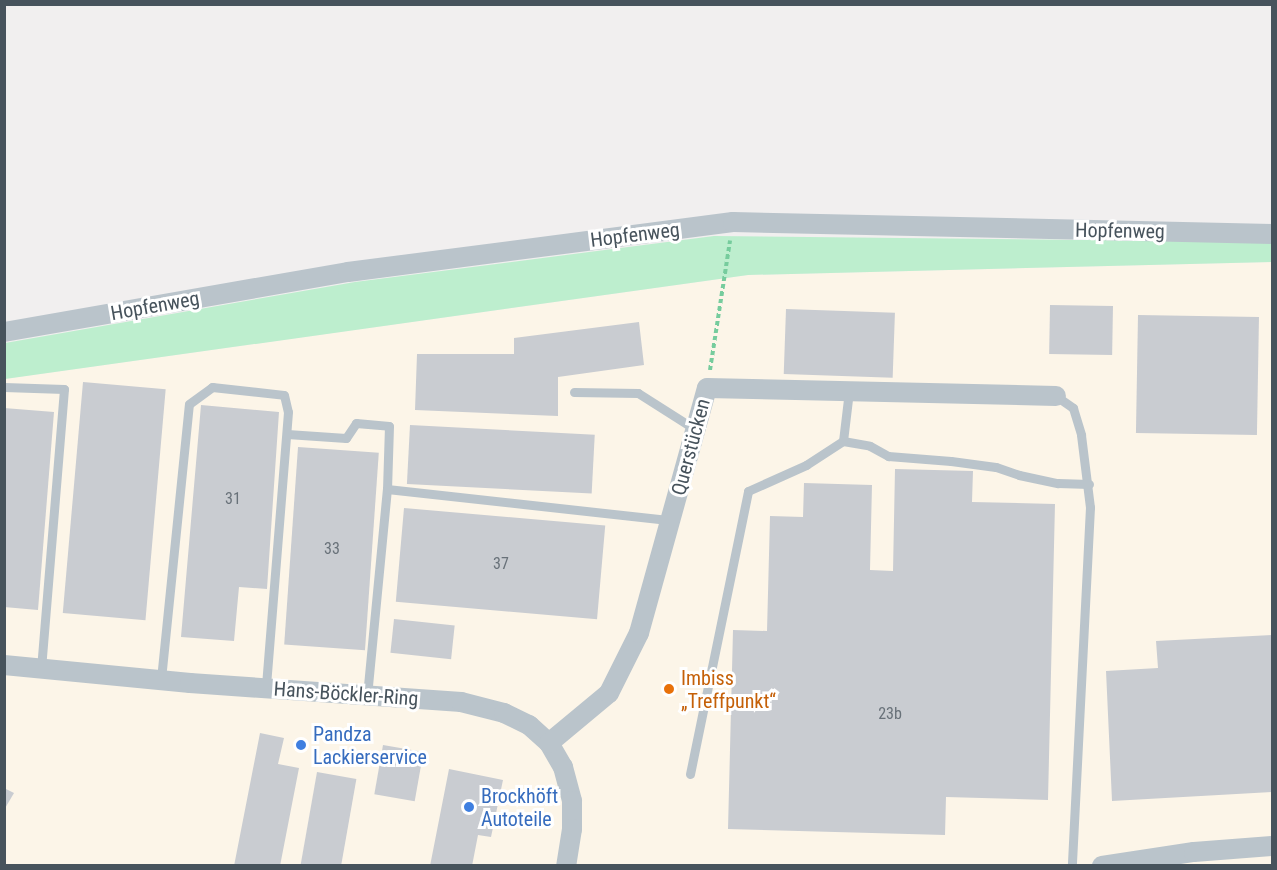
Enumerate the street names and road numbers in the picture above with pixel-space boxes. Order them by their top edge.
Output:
street label: Hopfenweg [589,218,681,252]
street label: Hopfenweg [1075,218,1165,244]
street label: Hopfenweg [109,286,201,326]
street label: Querstücken [667,396,715,498]
street label: Hans-Böckler-Ring [273,677,419,711]

